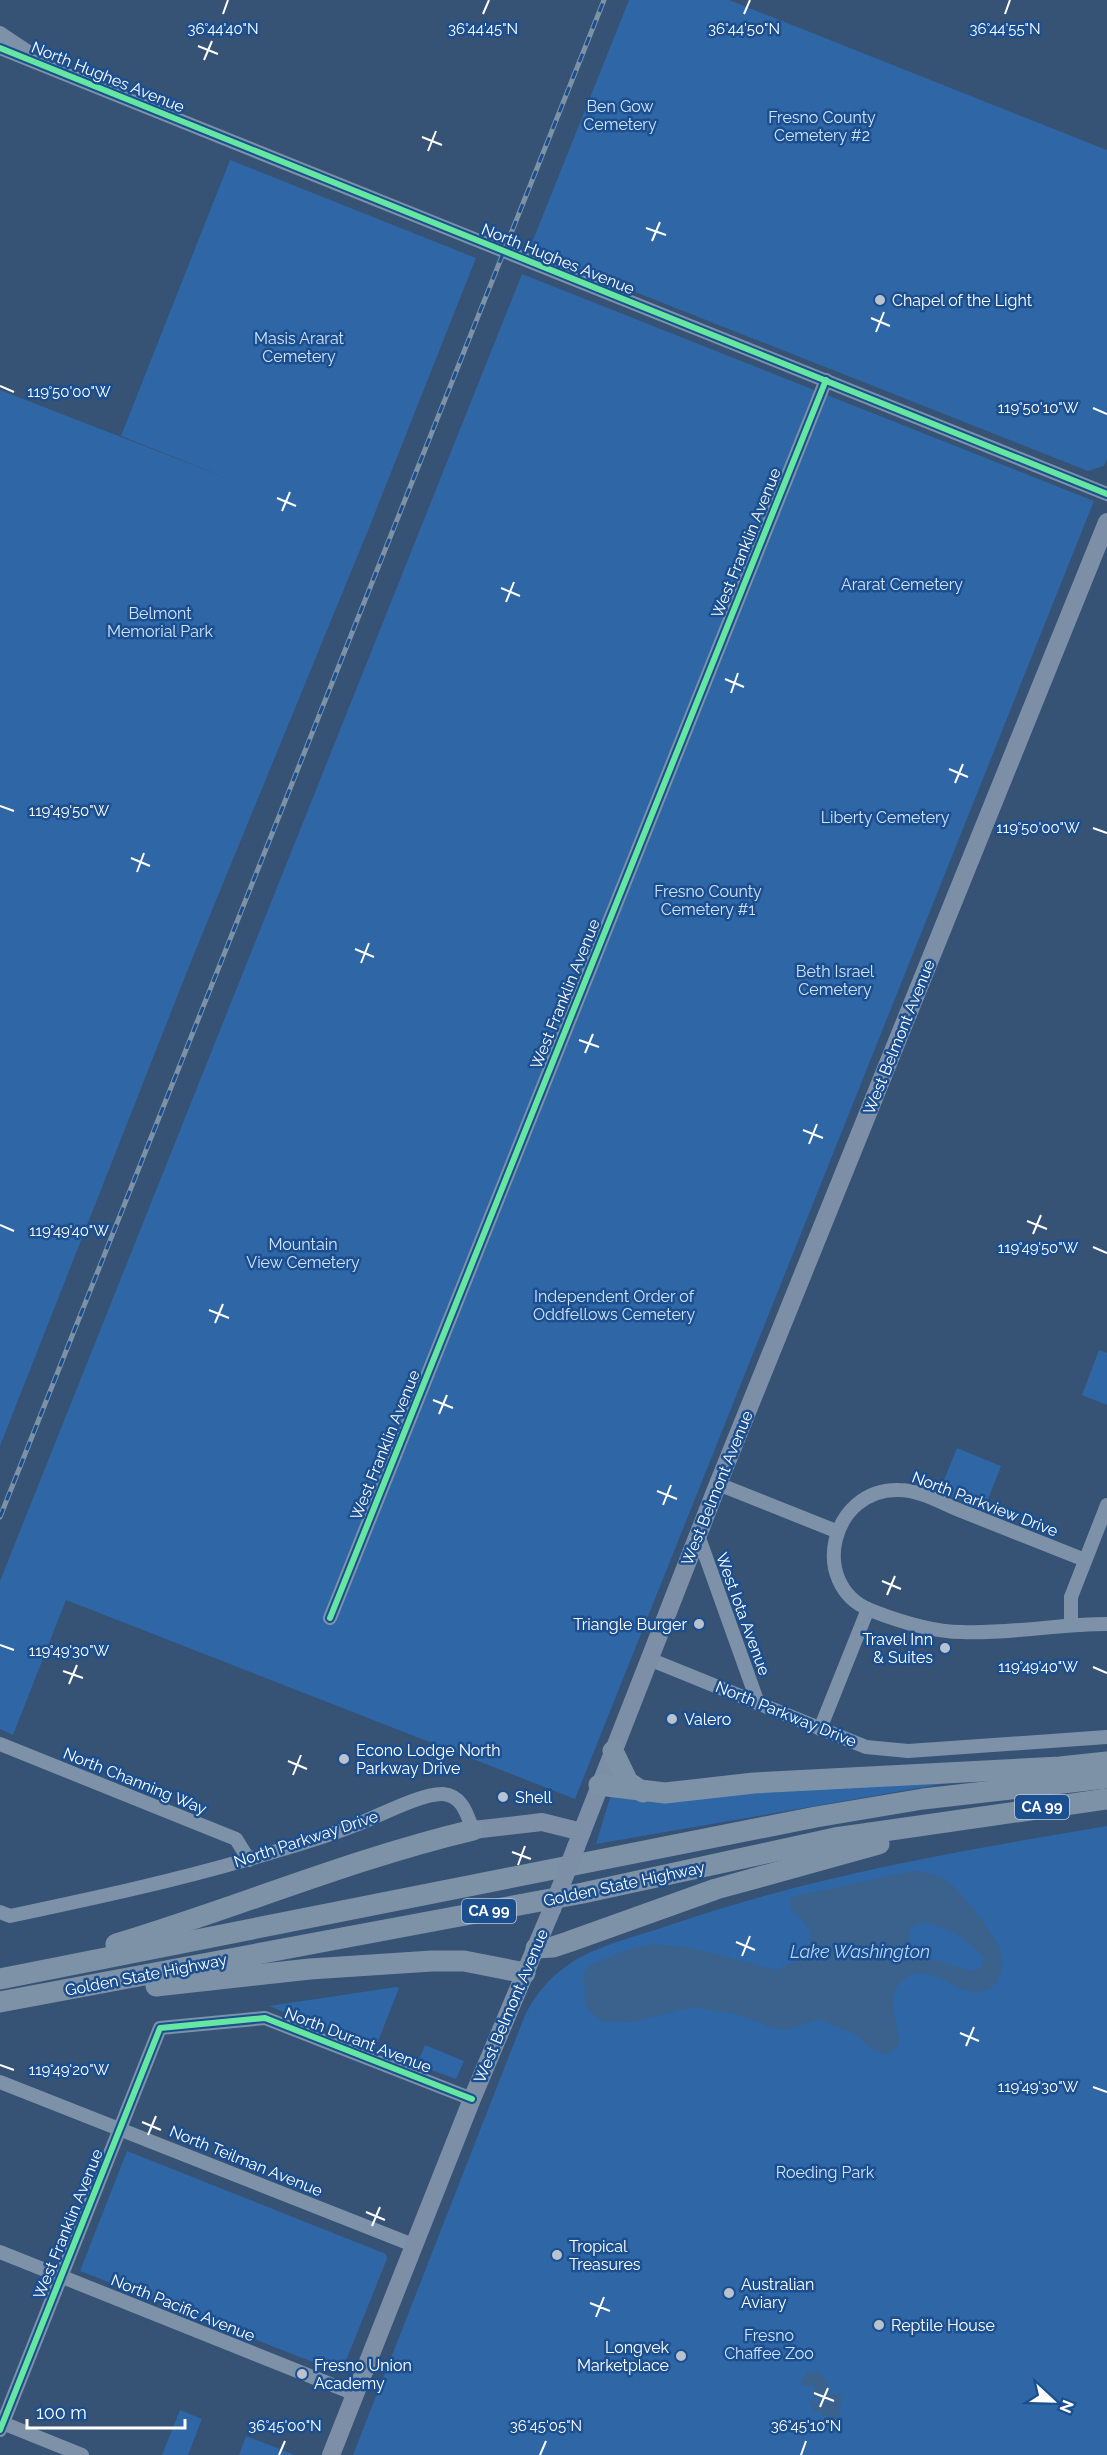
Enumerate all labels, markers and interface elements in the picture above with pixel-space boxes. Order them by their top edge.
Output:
text: 36°44'40"N [187,20,259,38]
text: 36°44'45"N [448,20,518,38]
text: 36°44'50"N [708,20,780,38]
text: 36°44'55"N [969,20,1041,38]
street label: North Hughes Avenue [29,38,187,116]
park label: Ben Gow Cemetery [583,97,657,134]
park label: Fresno County Cemetery #2 [768,108,876,145]
street label: North Hughes Avenue [479,220,637,298]
place label: Chapel of the Light [892,291,1033,310]
marker: Chapel of the Light [873,293,887,307]
park label: Masis Ararat Cemetery [254,329,345,366]
text: 119°50'00"W [27,383,111,401]
text: 119°50'10"W [998,399,1079,417]
street label: West Franklin Avenue [707,465,785,621]
park label: Ararat Cemetery [841,575,963,594]
park label: Belmont Memorial Park [107,604,213,641]
text: 119°49'50"W [29,802,110,820]
park label: Liberty Cemetery [821,808,950,827]
text: 119°50'00"W [996,819,1080,837]
park label: Fresno County Cemetery #1 [654,882,762,919]
street label: West Franklin Avenue [526,916,604,1072]
street label: West Belmont Avenue [859,957,939,1117]
park label: Beth Israel Cemetery [796,962,875,999]
text: 119°49'40"W [29,1222,109,1240]
park label: Mountain View Cemetery [246,1235,360,1272]
text: 119°49'50"W [998,1239,1079,1257]
park label: Independent Order of Oddfellows Cemetery [533,1287,695,1324]
street label: West Franklin Avenue [346,1367,424,1523]
street label: West Belmont Avenue [677,1408,757,1568]
street label: North Parkview Drive [909,1467,1061,1541]
street label: West Iota Avenue [712,1550,774,1678]
place label: Triangle Burger [573,1615,687,1634]
marker: Triangle Burger [692,1617,706,1631]
place label: Travel Inn & Suites [862,1630,933,1667]
marker: Travel Inn & Suites [938,1641,952,1655]
text: 119°49'30"W [29,1642,110,1660]
text: 119°49'40"W [998,1658,1078,1676]
street label: North Parkway Drive [713,1677,859,1751]
place label: Valero [684,1710,731,1729]
marker: Valero [665,1712,679,1726]
place label: Econo Lodge North Parkway Drive [356,1741,501,1778]
street label: North Channing Way [60,1744,210,1819]
marker: Econo Lodge North Parkway Drive [337,1752,351,1766]
place label: Shell [515,1788,553,1807]
marker: Shell [496,1790,510,1804]
road number: CA 99 [1015,1795,1069,1819]
street label: North Parkway Drive [231,1807,381,1871]
street label: Golden State Highway [542,1858,707,1910]
road number: CA 99 [462,1899,516,1923]
street label: West Belmont Avenue [470,1926,552,2086]
water label: Lake Washington [790,1941,930,1962]
street label: Golden State Highway [63,1950,229,2000]
street label: North Durant Avenue [282,2003,434,2077]
text: 119°49'20"W [29,2061,110,2079]
text: 119°49'30"W [998,2078,1079,2096]
street label: North Teilman Avenue [167,2122,325,2200]
street label: West Franklin Avenue [29,2146,107,2302]
park label: Roeding Park [776,2163,875,2182]
place label: Tropical Treasures [569,2237,641,2274]
marker: Tropical Treasures [550,2248,564,2262]
street label: North Pacific Avenue [108,2270,258,2346]
place label: Australian Aviary [741,2275,814,2312]
marker: Australian Aviary [722,2286,736,2300]
place label: Reptile House [891,2316,995,2335]
marker: Reptile House [872,2318,886,2332]
park label: Fresno Chaffee Zoo [724,2326,814,2363]
place label: Longvek Marketplace [577,2338,670,2375]
marker: Longvek Marketplace [674,2349,688,2363]
place label: Fresno Union Academy [314,2356,412,2393]
marker: Fresno Union Academy [295,2367,309,2381]
north arrow [1023,2371,1083,2431]
scale bar [27,2392,184,2430]
text: N [1055,2397,1078,2416]
text: 100 m [36,2402,87,2423]
text: 36°45'00"N [248,2417,322,2435]
text: 36°45'05"N [510,2417,582,2435]
text: 36°45'10"N [771,2417,841,2435]

